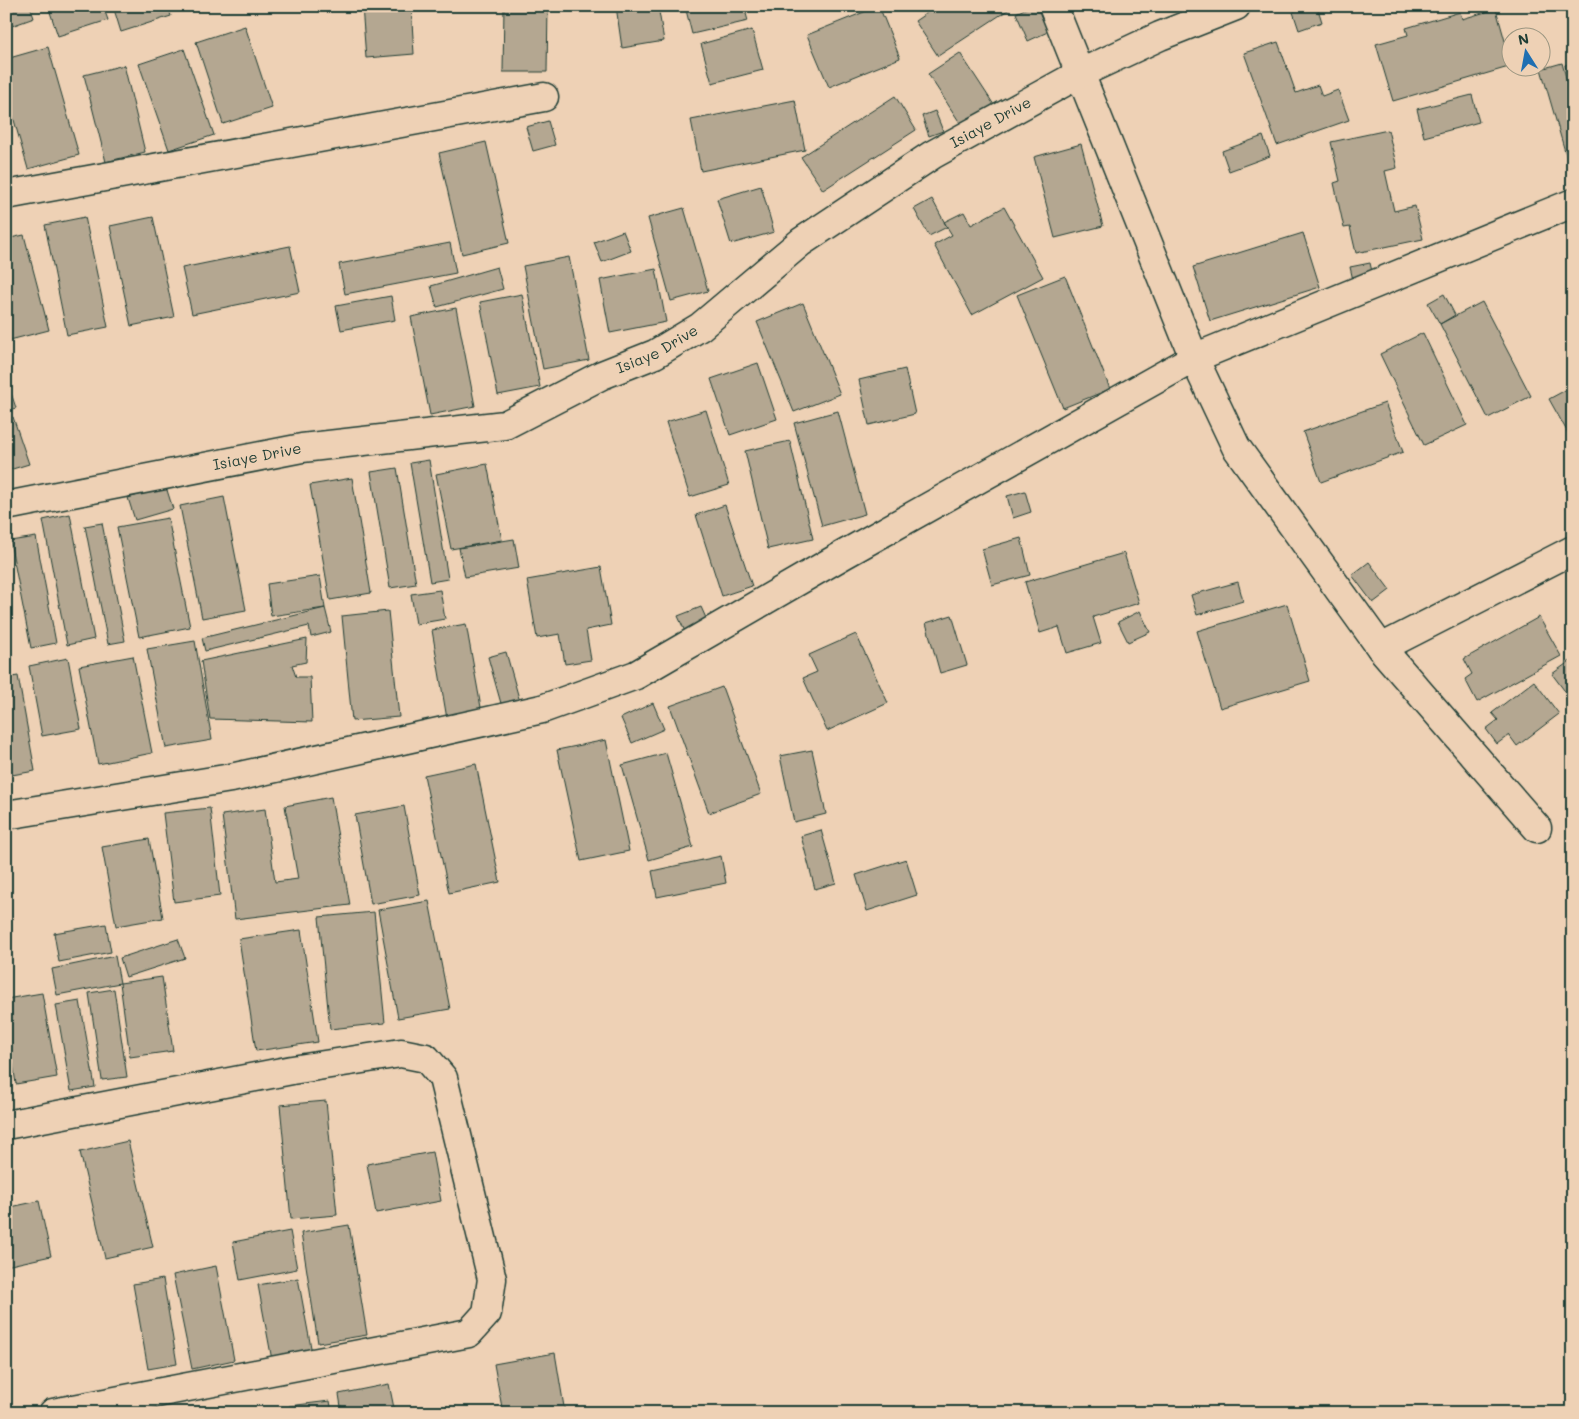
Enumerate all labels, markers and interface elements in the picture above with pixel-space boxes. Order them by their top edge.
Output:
north arrow [1502,28,1552,78]
text: N [1516,28,1530,49]
street label: Isiaye Drive [946,91,1034,152]
street label: Isiaye Drive [613,320,701,377]
street label: Isiaye Drive [211,437,303,474]

